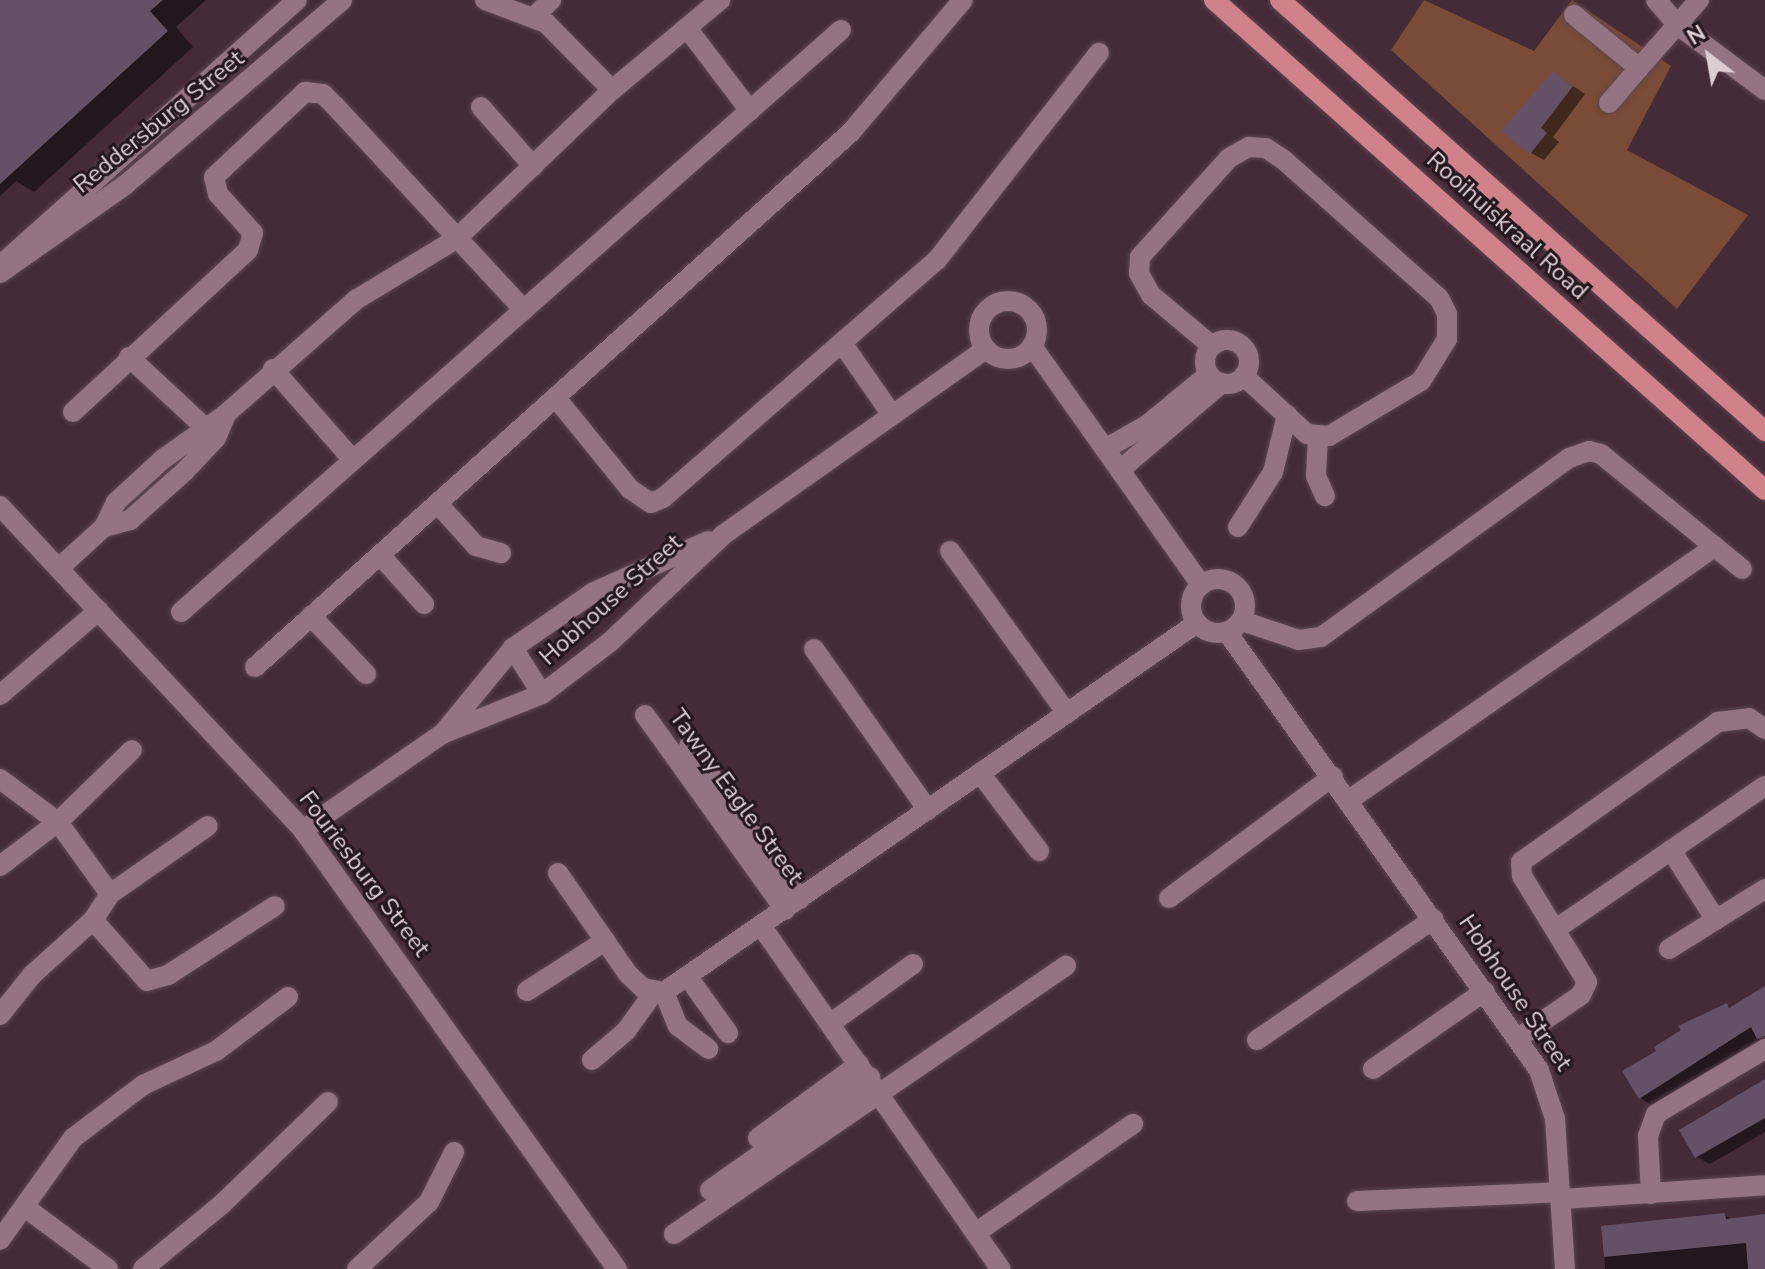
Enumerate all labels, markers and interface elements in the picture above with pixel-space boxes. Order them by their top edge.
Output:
north arrow [1669,16,1749,96]
text: N [1682,18,1711,53]
street label: Reddersburg Street [68,44,250,200]
street label: Rooihuiskraal Road [1420,146,1594,306]
street label: Hobhouse Street [534,528,688,672]
street label: Tawny Eagle Street [663,704,809,890]
street label: Fouriesburg Street [292,786,436,962]
street label: Hobhouse Street [1452,910,1578,1076]

